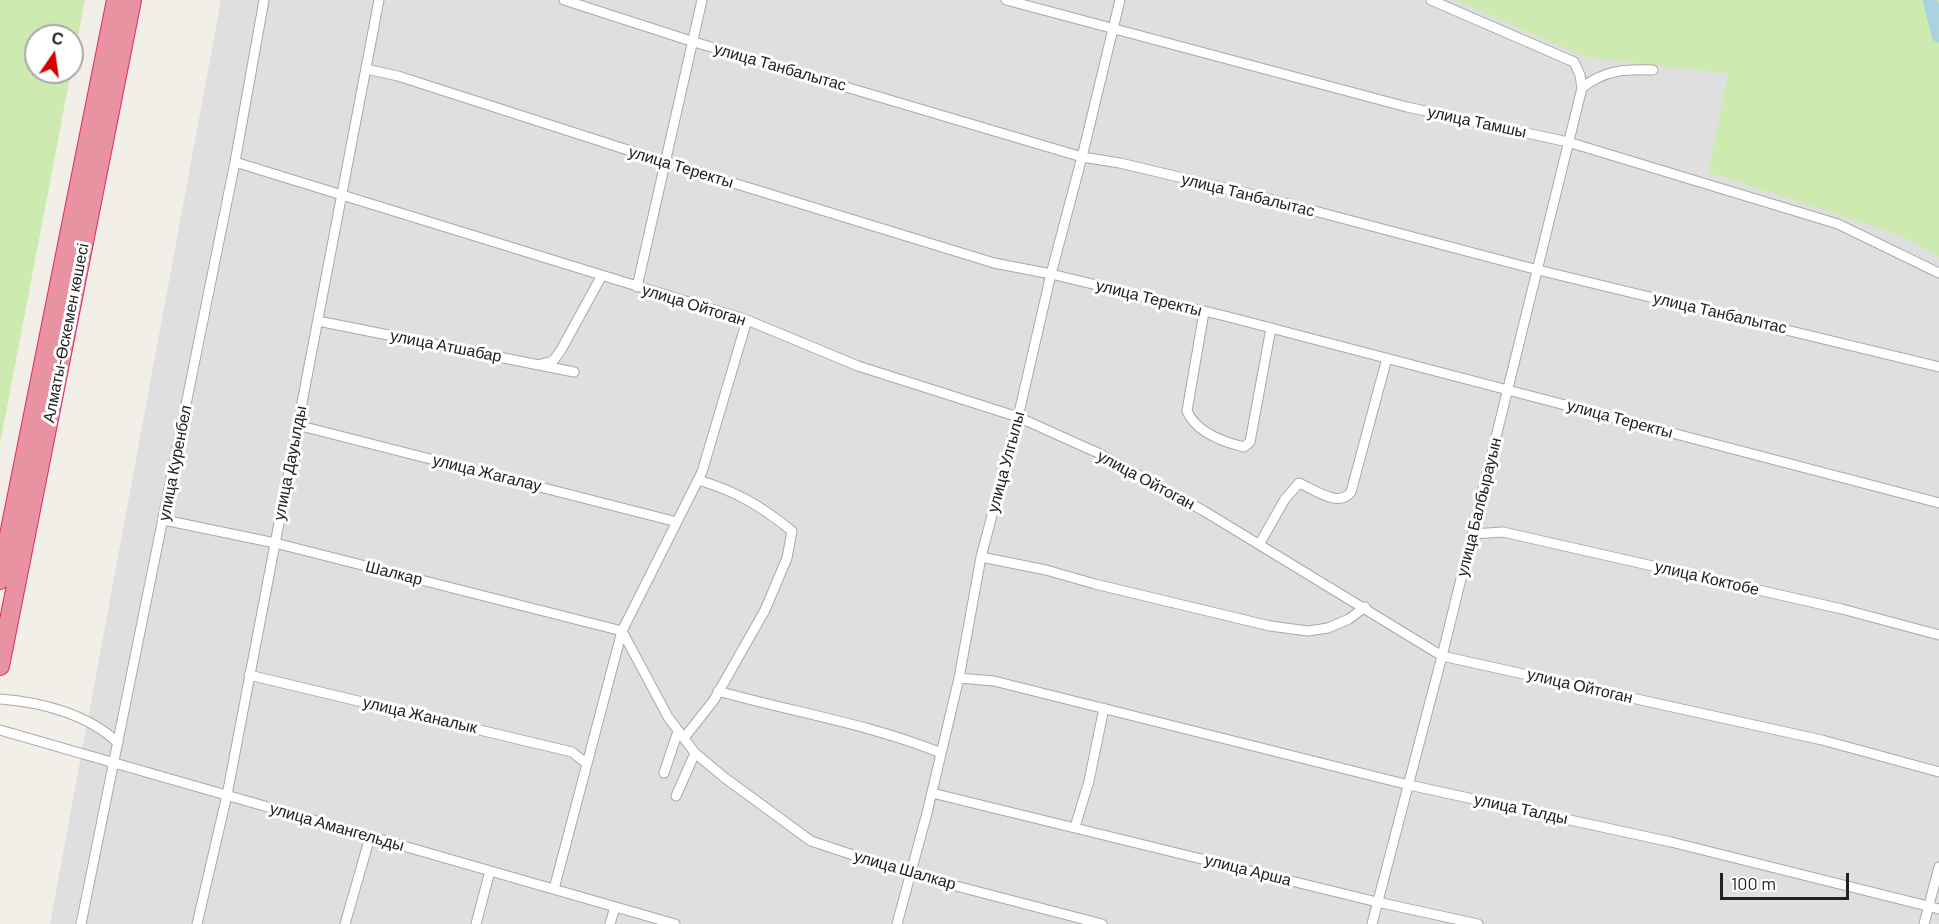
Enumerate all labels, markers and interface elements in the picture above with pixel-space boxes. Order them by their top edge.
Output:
north arrow [24,24,84,84]
text: С [50,27,65,48]
street label: улица Танбалытас [712,39,848,95]
street label: улица Тамшы [1426,102,1528,142]
street label: улица Теректы [626,142,736,192]
street label: улица Танбалытас [1179,169,1317,221]
street label: Алматы-Өскемен көшесі [39,242,93,424]
street label: улица Теректы [1094,276,1204,320]
street label: улица Ойтоган [640,280,748,330]
street label: улица Танбалытас [1651,288,1789,338]
street label: улица Атшабар [389,326,503,366]
street label: улица Теректы [1565,396,1675,442]
street label: улица Куренбел [154,403,196,523]
street label: улица Дауылды [269,404,311,522]
street label: улица Улгылы [983,409,1029,515]
street label: улица Балбырауын [1452,436,1506,578]
street label: улица Ойтоган [1094,446,1198,514]
street label: улица Жагалау [431,450,543,496]
street label: Шалкар [364,557,424,589]
street label: улица Коктобе [1653,557,1761,599]
street label: улица Ойтоган [1525,665,1635,707]
street label: улица Жаналык [361,693,479,737]
street label: улица Талды [1472,790,1570,828]
street label: улица Амангельды [268,799,406,855]
street label: улица Шалкар [852,846,958,894]
street label: улица Арша [1203,850,1293,890]
scale bar [1723,861,1852,899]
text: 100 m [1731,872,1776,894]

